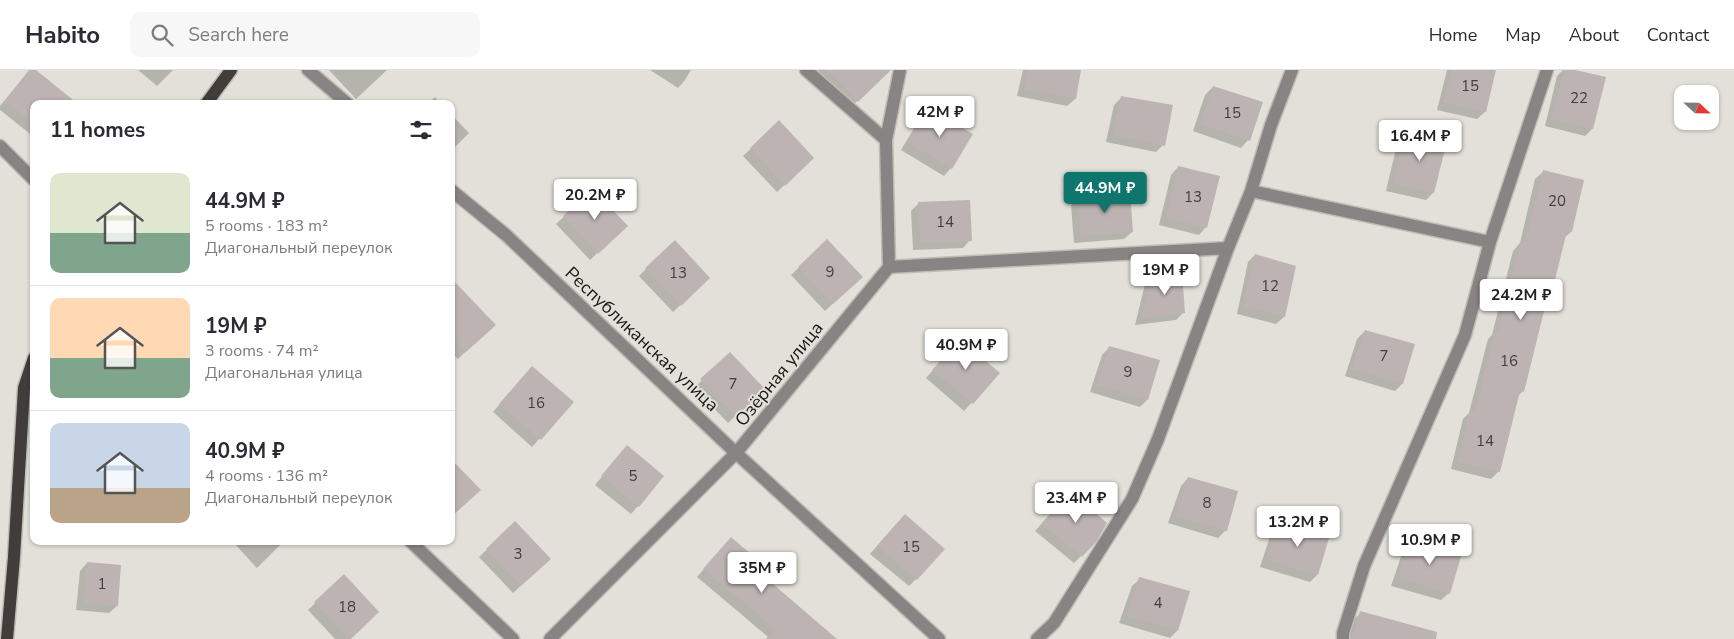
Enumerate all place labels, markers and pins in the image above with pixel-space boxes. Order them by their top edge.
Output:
pin: 42M ₽ [905,96,975,138]
pin: 16.4M ₽ [1374,119,1466,162]
pin: 44.9M ₽ [1059,172,1151,214]
pin: 20.2M ₽ [549,178,641,221]
pin: 19M ₽ [1130,254,1200,296]
pin: 24.2M ₽ [1475,278,1567,321]
pin: 40.9M ₽ [920,328,1012,371]
pin: 23.4M ₽ [1030,482,1122,524]
pin: 13.2M ₽ [1252,506,1344,548]
pin: 10.9M ₽ [1384,524,1476,566]
pin: 35M ₽ [727,552,797,594]

